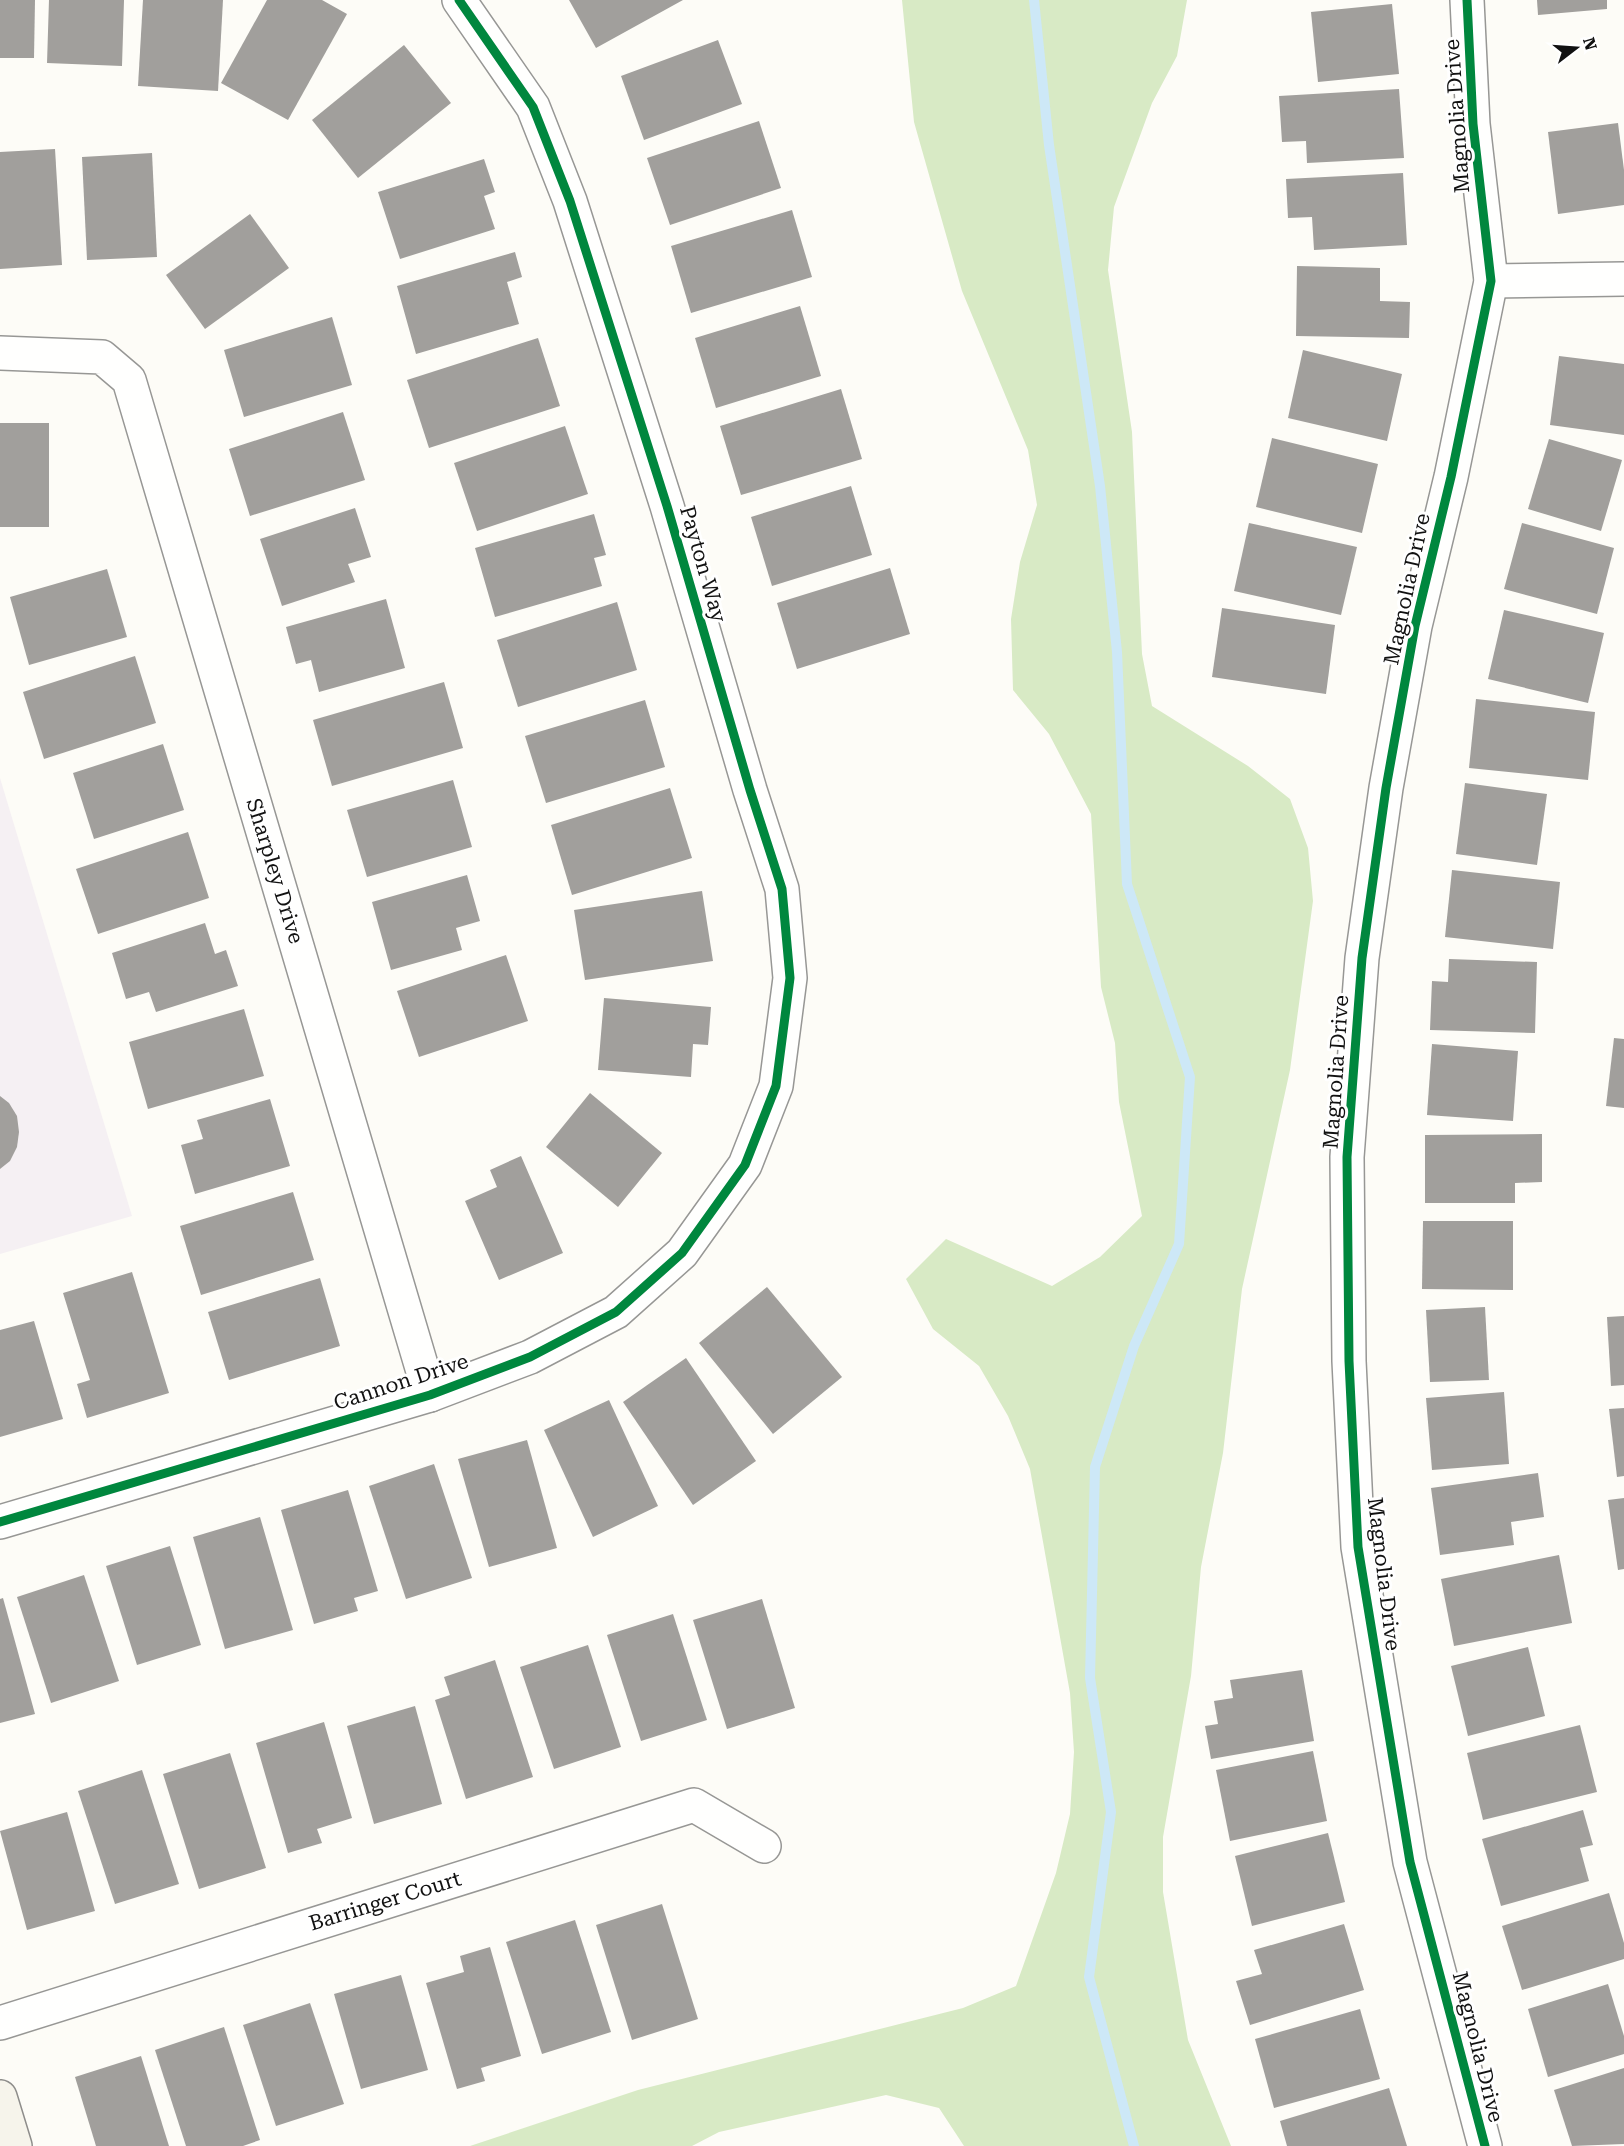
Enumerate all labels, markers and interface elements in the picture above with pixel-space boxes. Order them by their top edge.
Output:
north arrow [1546,18,1606,78]
text: N [1579,35,1601,52]
street label: Magnolia Drive [1440,38,1474,194]
street label: Payton Way [675,503,731,626]
street label: Magnolia Drive [1379,511,1435,667]
street label: Sharpley Drive [241,795,309,947]
street label: Magnolia Drive [1319,994,1353,1150]
street label: Cannon Drive [331,1349,471,1415]
street label: Magnolia Drive [1363,1496,1405,1652]
street label: Barringer Court [306,1866,464,1936]
street label: Magnolia Drive [1448,1969,1508,2125]

